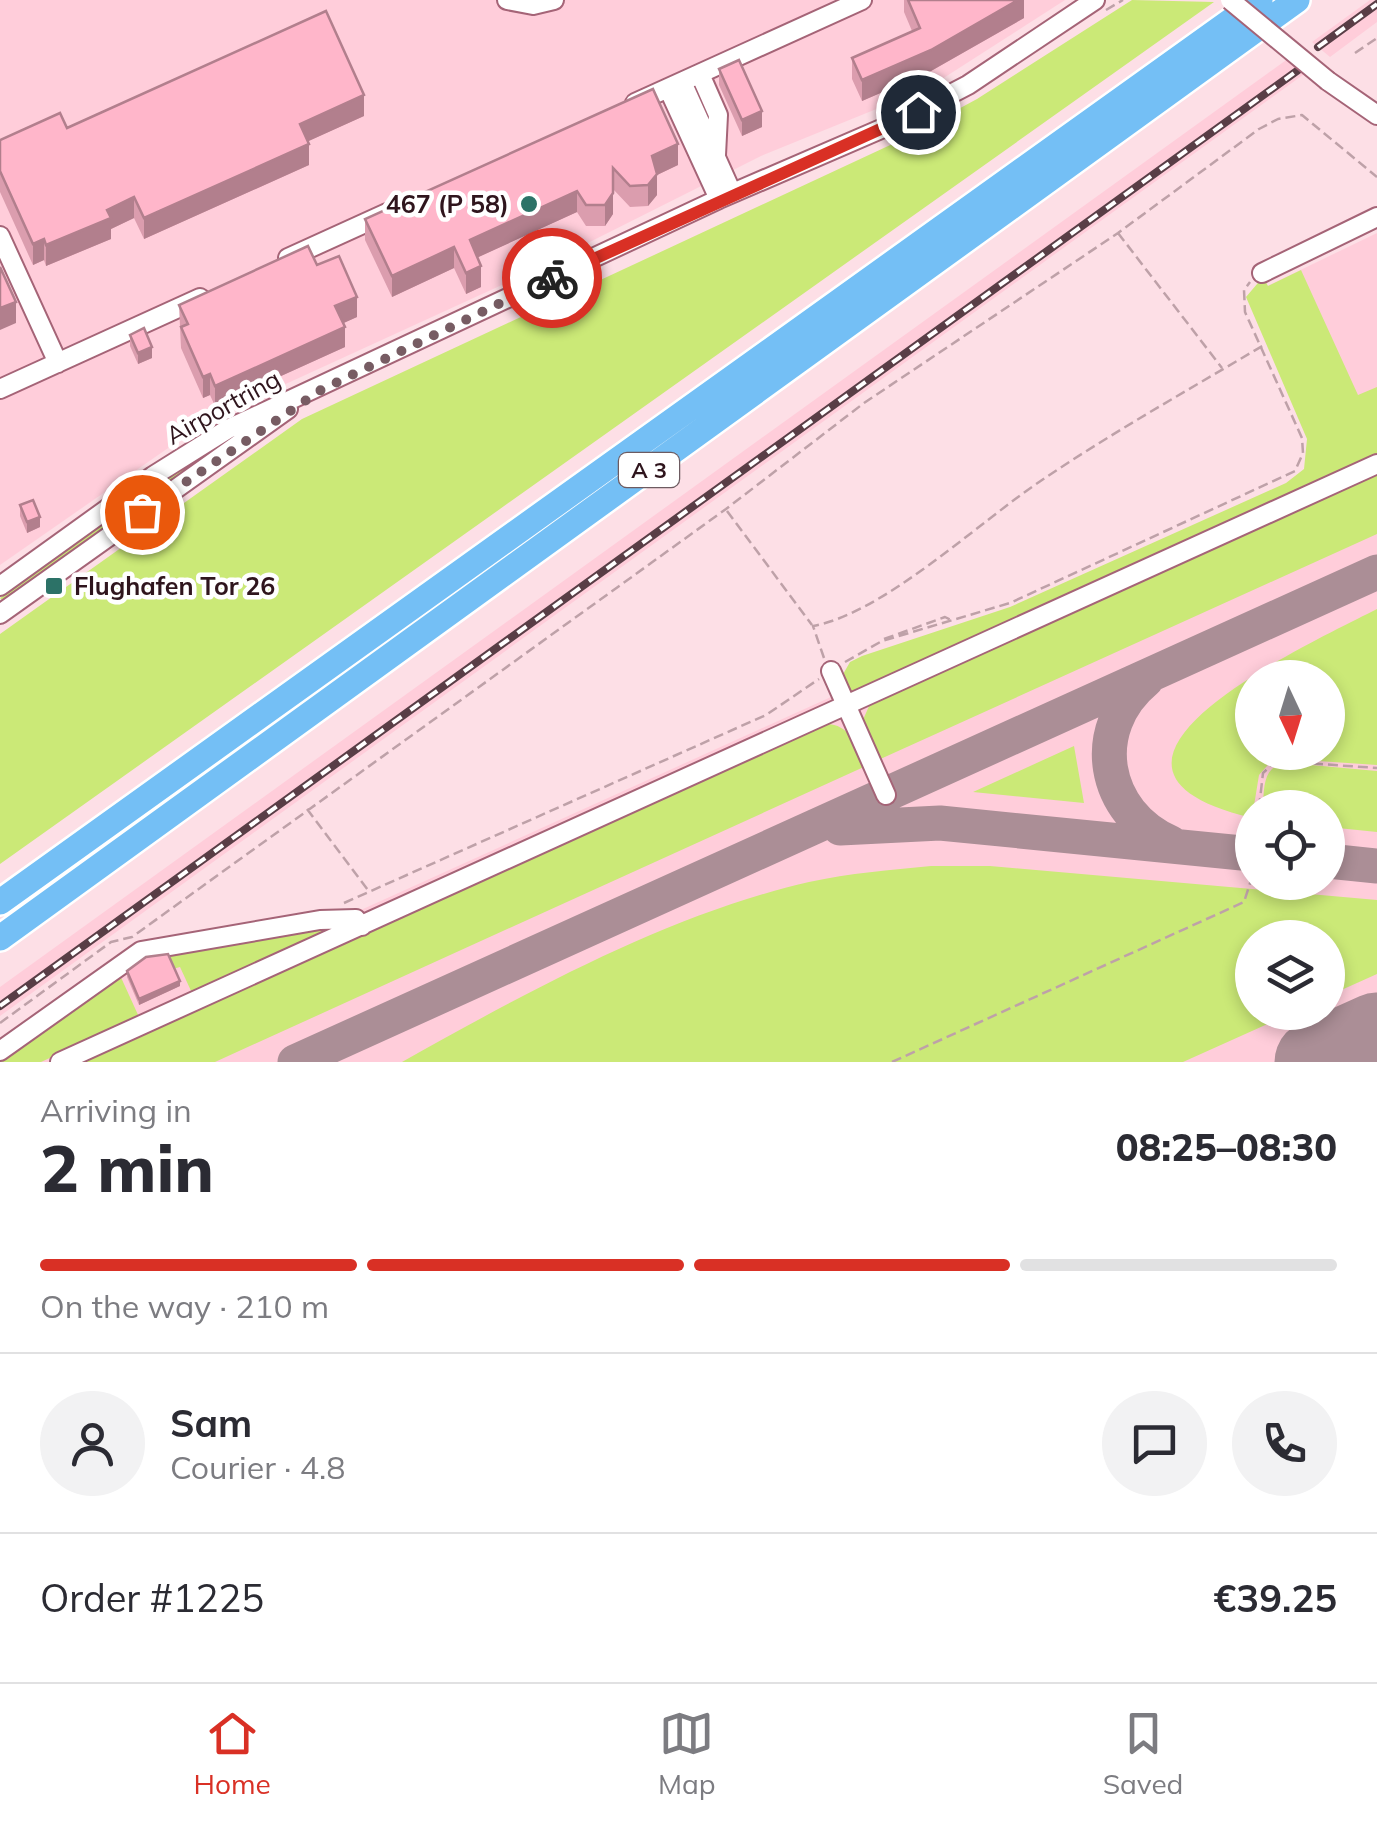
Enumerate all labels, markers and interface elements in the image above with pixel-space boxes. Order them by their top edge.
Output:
pin [876,70,961,155]
icon: home [891,85,946,140]
place label: 467 (P 58) [386,188,509,219]
marker: 467 (P 58) [518,193,540,215]
courier [502,228,602,328]
icon: bike [525,251,580,306]
street label: Airportring [160,362,285,451]
road number: A 3 [619,453,679,487]
pin [100,470,185,555]
icon: bag [115,485,170,540]
place label: Flughafen Tor 26 [74,570,275,601]
marker: Flughafen Tor 26 [43,575,65,597]
north arrow [1235,660,1345,770]
map controls [1235,660,1345,1030]
button: locate [1235,790,1345,900]
button: layers [1235,920,1345,1030]
text: Arriving in [40,1090,192,1130]
text: 08:25–08:30 [1116,1123,1337,1171]
text: 2 min [40,1127,214,1208]
text: On the way · 210 m [40,1286,329,1326]
button: person [40,1391,145,1496]
button: chat [1102,1391,1207,1496]
button: phone [1232,1391,1337,1496]
text: Sam [170,1399,252,1447]
text: Courier · 4.8 [170,1447,346,1487]
text: Order #1225 [40,1574,264,1622]
text: €39.25 [1214,1574,1337,1622]
tab: Home [194,1706,271,1801]
tab: Map [658,1706,716,1801]
tab: Saved [1103,1706,1183,1801]

